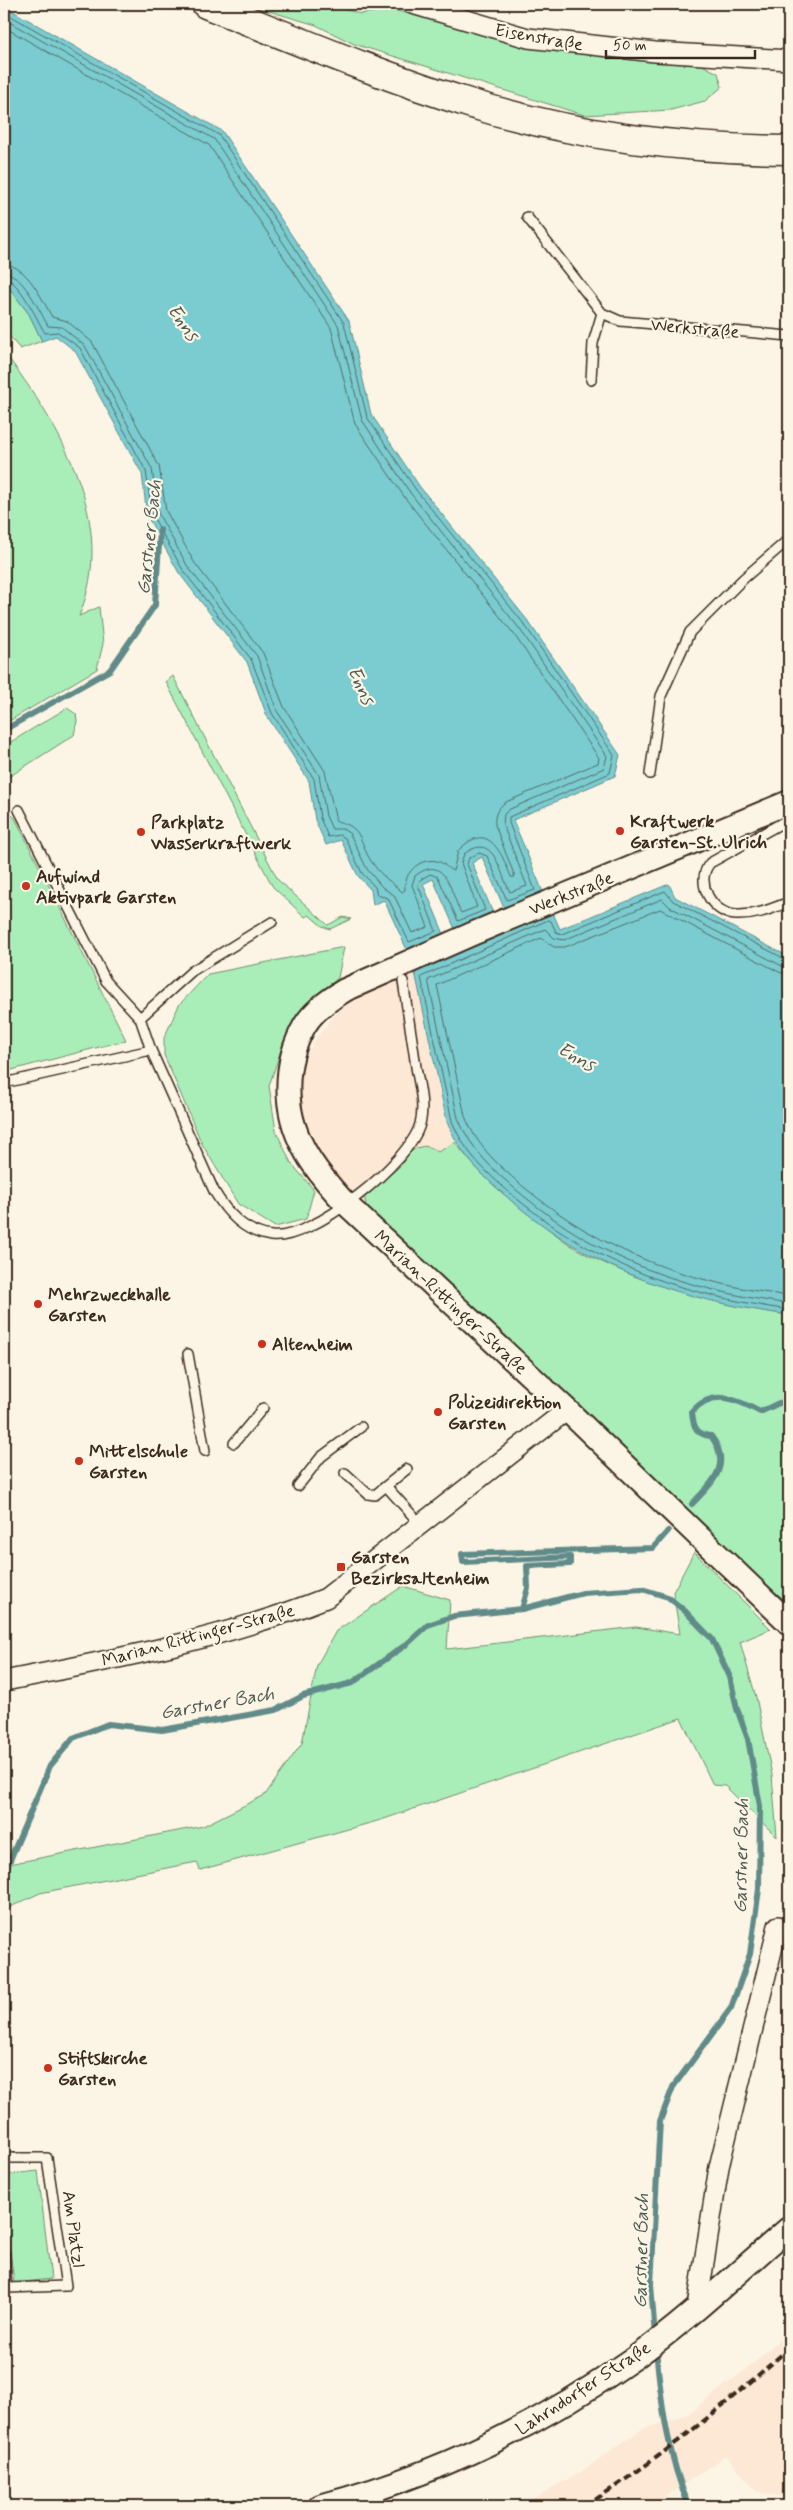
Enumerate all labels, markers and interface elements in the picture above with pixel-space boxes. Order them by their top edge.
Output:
street label: Eisenstraße [493,18,585,58]
scale bar [606,28,754,60]
text: 50 m [613,36,647,56]
water label: Enns [162,300,205,347]
street label: Werkstraße [650,313,740,345]
water label: Garstner Bach [131,478,168,596]
water label: Enns [341,663,381,710]
place label: Kraftwerk Garsten-St. Ulrich [630,810,767,855]
place label: Parkplatz Wasserkraftwerk [150,811,292,856]
marker: Kraftwerk Garsten-St. Ulrich [614,825,626,837]
marker: Parkplatz Wasserkraftwerk [135,826,147,838]
place label: Aufwind Aktivpark Garsten [36,865,176,910]
street label: Werkstraße [526,866,617,922]
marker: Aufwind Aktivpark Garsten [20,880,32,892]
water label: Enns [553,1037,601,1079]
street label: Marian-Rittinger-Straße [367,1225,532,1382]
place label: Mehrzweckhalle Garsten [48,1283,171,1328]
marker: Mehrzweckhalle Garsten [32,1298,44,1310]
place label: Altenheim [272,1333,353,1357]
marker: Altenheim [256,1338,268,1350]
place label: Polizeidirektion Garsten [448,1391,561,1436]
marker: Polizeidirektion Garsten [432,1406,444,1418]
place label: Mittelschule Garsten [89,1440,188,1485]
marker: Mittelschule Garsten [73,1455,85,1467]
place label: Garsten Bezirksaltenheim [351,1546,490,1591]
marker: Garsten Bezirksaltenheim [335,1561,347,1573]
street label: Marian Rittinger-Straße [99,1599,298,1675]
water label: Garstner Bach [158,1681,276,1726]
water label: Garstner Bach [728,1798,755,1914]
place label: Stiftskirche Garsten [58,2047,147,2092]
marker: Stiftskirche Garsten [42,2062,54,2074]
street label: Am Platzl [56,2189,90,2269]
water label: Garstner Bach [628,2193,655,2309]
street label: Lahrndorfer Straße [512,2336,656,2441]

